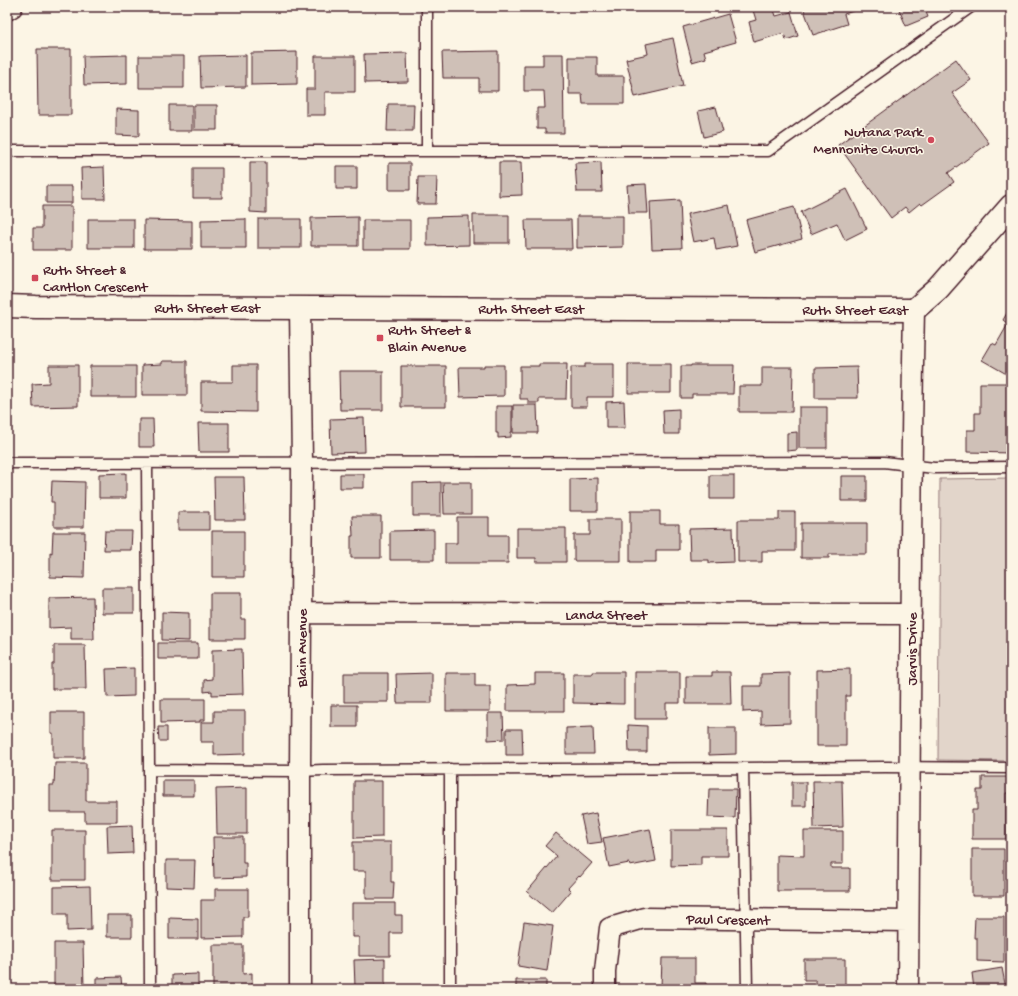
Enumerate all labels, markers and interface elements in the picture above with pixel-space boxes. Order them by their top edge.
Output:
place label: Nutana Park Mennonite Church [813,124,924,159]
marker: Nutana Park Mennonite Church [926,135,936,145]
place label: Ruth Street & Cantlon Crescent [43,262,149,297]
marker: Ruth Street & Cantlon Crescent [30,273,40,283]
street label: Ruth Street East [154,300,262,318]
street label: Ruth Street East [478,301,586,319]
street label: Ruth Street East [802,302,910,320]
place label: Ruth Street & Blain Avenue [387,322,471,357]
marker: Ruth Street & Blain Avenue [375,333,385,343]
street label: Landa Street [565,607,649,625]
street label: Blain Avenue [294,609,312,688]
street label: Jarvis Drive [904,612,922,686]
street label: Paul Crescent [685,911,772,931]

